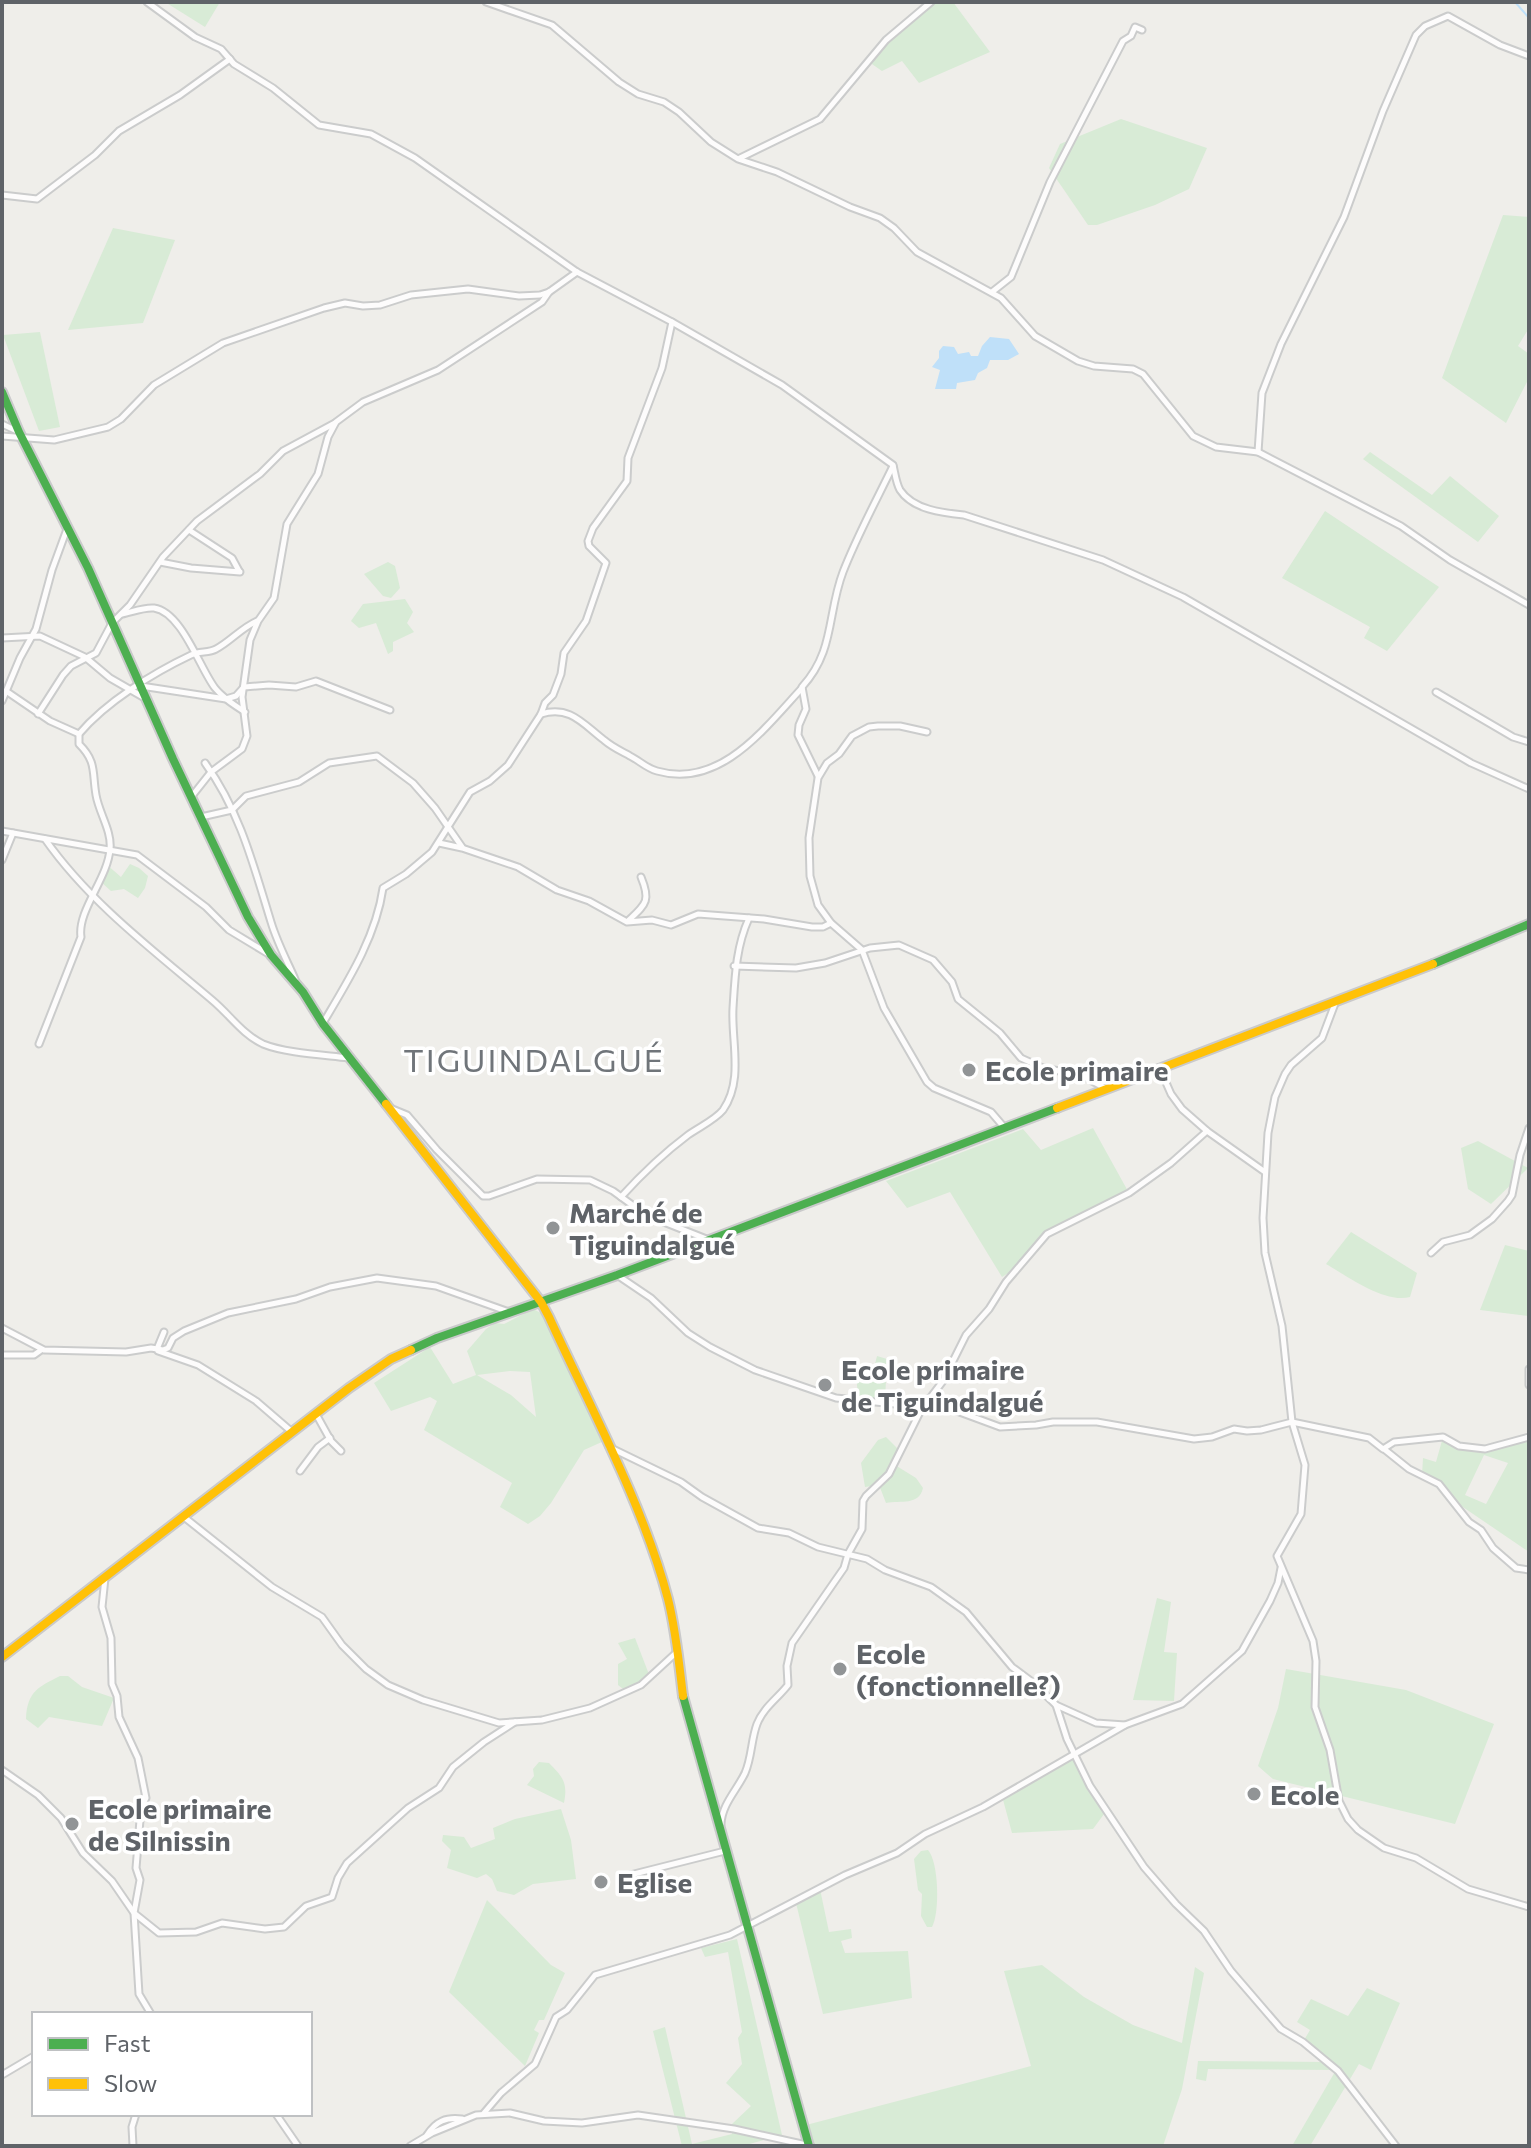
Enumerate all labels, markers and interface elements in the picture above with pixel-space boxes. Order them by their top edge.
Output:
district label: TIGUINDALGUÉ [403,1039,665,1079]
place label: Ecole primaire [985,1053,1169,1087]
marker: Ecole primaire [960,1061,978,1079]
place label: Marché de Tiguindalgué [569,1195,735,1261]
marker: Marché de Tiguindalgué [544,1219,562,1237]
place label: Ecole primaire de Tiguindalgué [841,1352,1044,1418]
marker: Ecole primaire de Tiguindalgué [816,1376,834,1394]
place label: Ecole (fonctionnelle?) [856,1636,1061,1702]
marker: Ecole (fonctionnelle?) [831,1660,849,1678]
place label: Ecole [1270,1777,1339,1811]
marker: Ecole [1245,1785,1263,1803]
place label: Ecole primaire de Silnissin [88,1791,272,1857]
marker: Ecole primaire de Silnissin [63,1815,81,1833]
place label: Eglise [617,1865,692,1899]
marker: Eglise [592,1873,610,1891]
legend [32,2012,312,2116]
text: Fast [104,2028,151,2057]
text: Slow [104,2068,157,2097]

